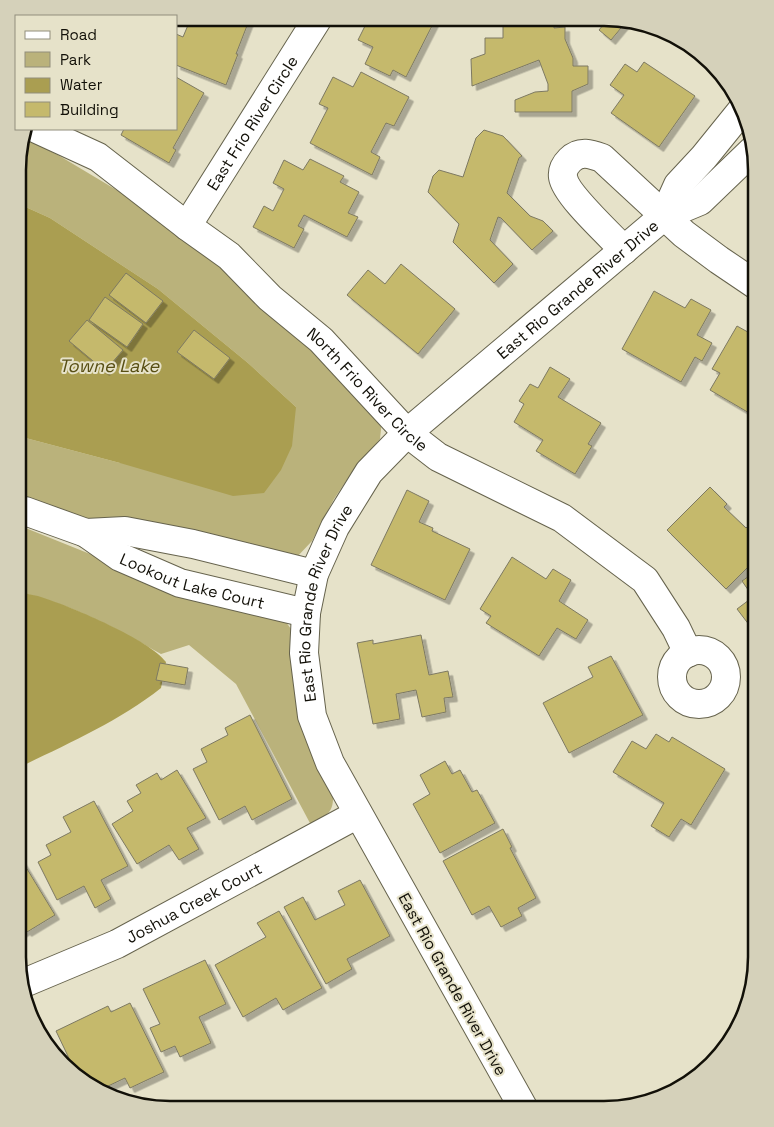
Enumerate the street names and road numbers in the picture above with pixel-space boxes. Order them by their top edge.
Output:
street label: East Frio River Circle [202,52,303,194]
street label: East Rio Grande River Drive [492,215,663,364]
street label: North Frio River Circle [303,323,432,456]
street label: East Rio Grande River Drive [294,501,357,703]
street label: Lookout Lake Court [117,548,267,614]
street label: Joshua Creek Court [122,858,266,948]
street label: East Rio Grande River Drive [394,889,512,1079]

